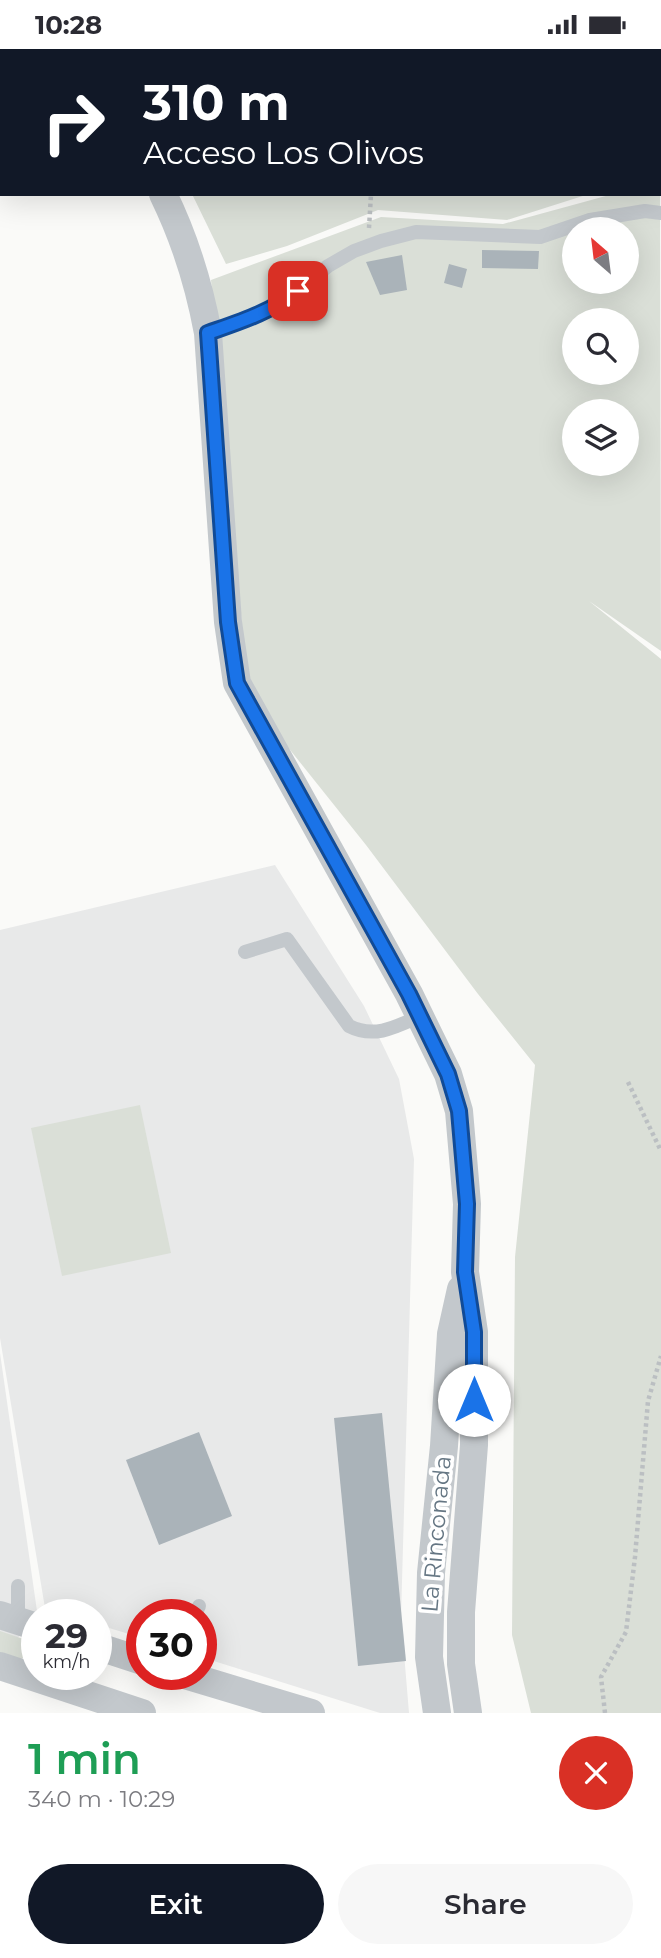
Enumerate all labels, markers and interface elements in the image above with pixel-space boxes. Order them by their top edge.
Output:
text: 10:28 [35,9,102,41]
text: 310 m [143,73,290,132]
icon: right [28,77,119,168]
text: Acceso Los Olivos [143,133,424,172]
north arrow [562,217,639,294]
map controls [562,217,639,476]
pin [268,261,328,321]
icon: arrive [279,272,317,310]
button: search [562,308,639,385]
button: layers [562,399,639,476]
position arrow [437,1363,511,1437]
street label: La Rinconada [415,1455,457,1613]
speed limit sign: 30 [126,1599,217,1690]
text: 29 [45,1614,88,1657]
text: km/h [42,1651,91,1673]
text: 1 min [28,1733,141,1785]
button: close [559,1736,633,1810]
text: 340 m · 10:29 [28,1785,175,1813]
button: Exit [28,1864,324,1944]
button: Share [338,1864,633,1944]

